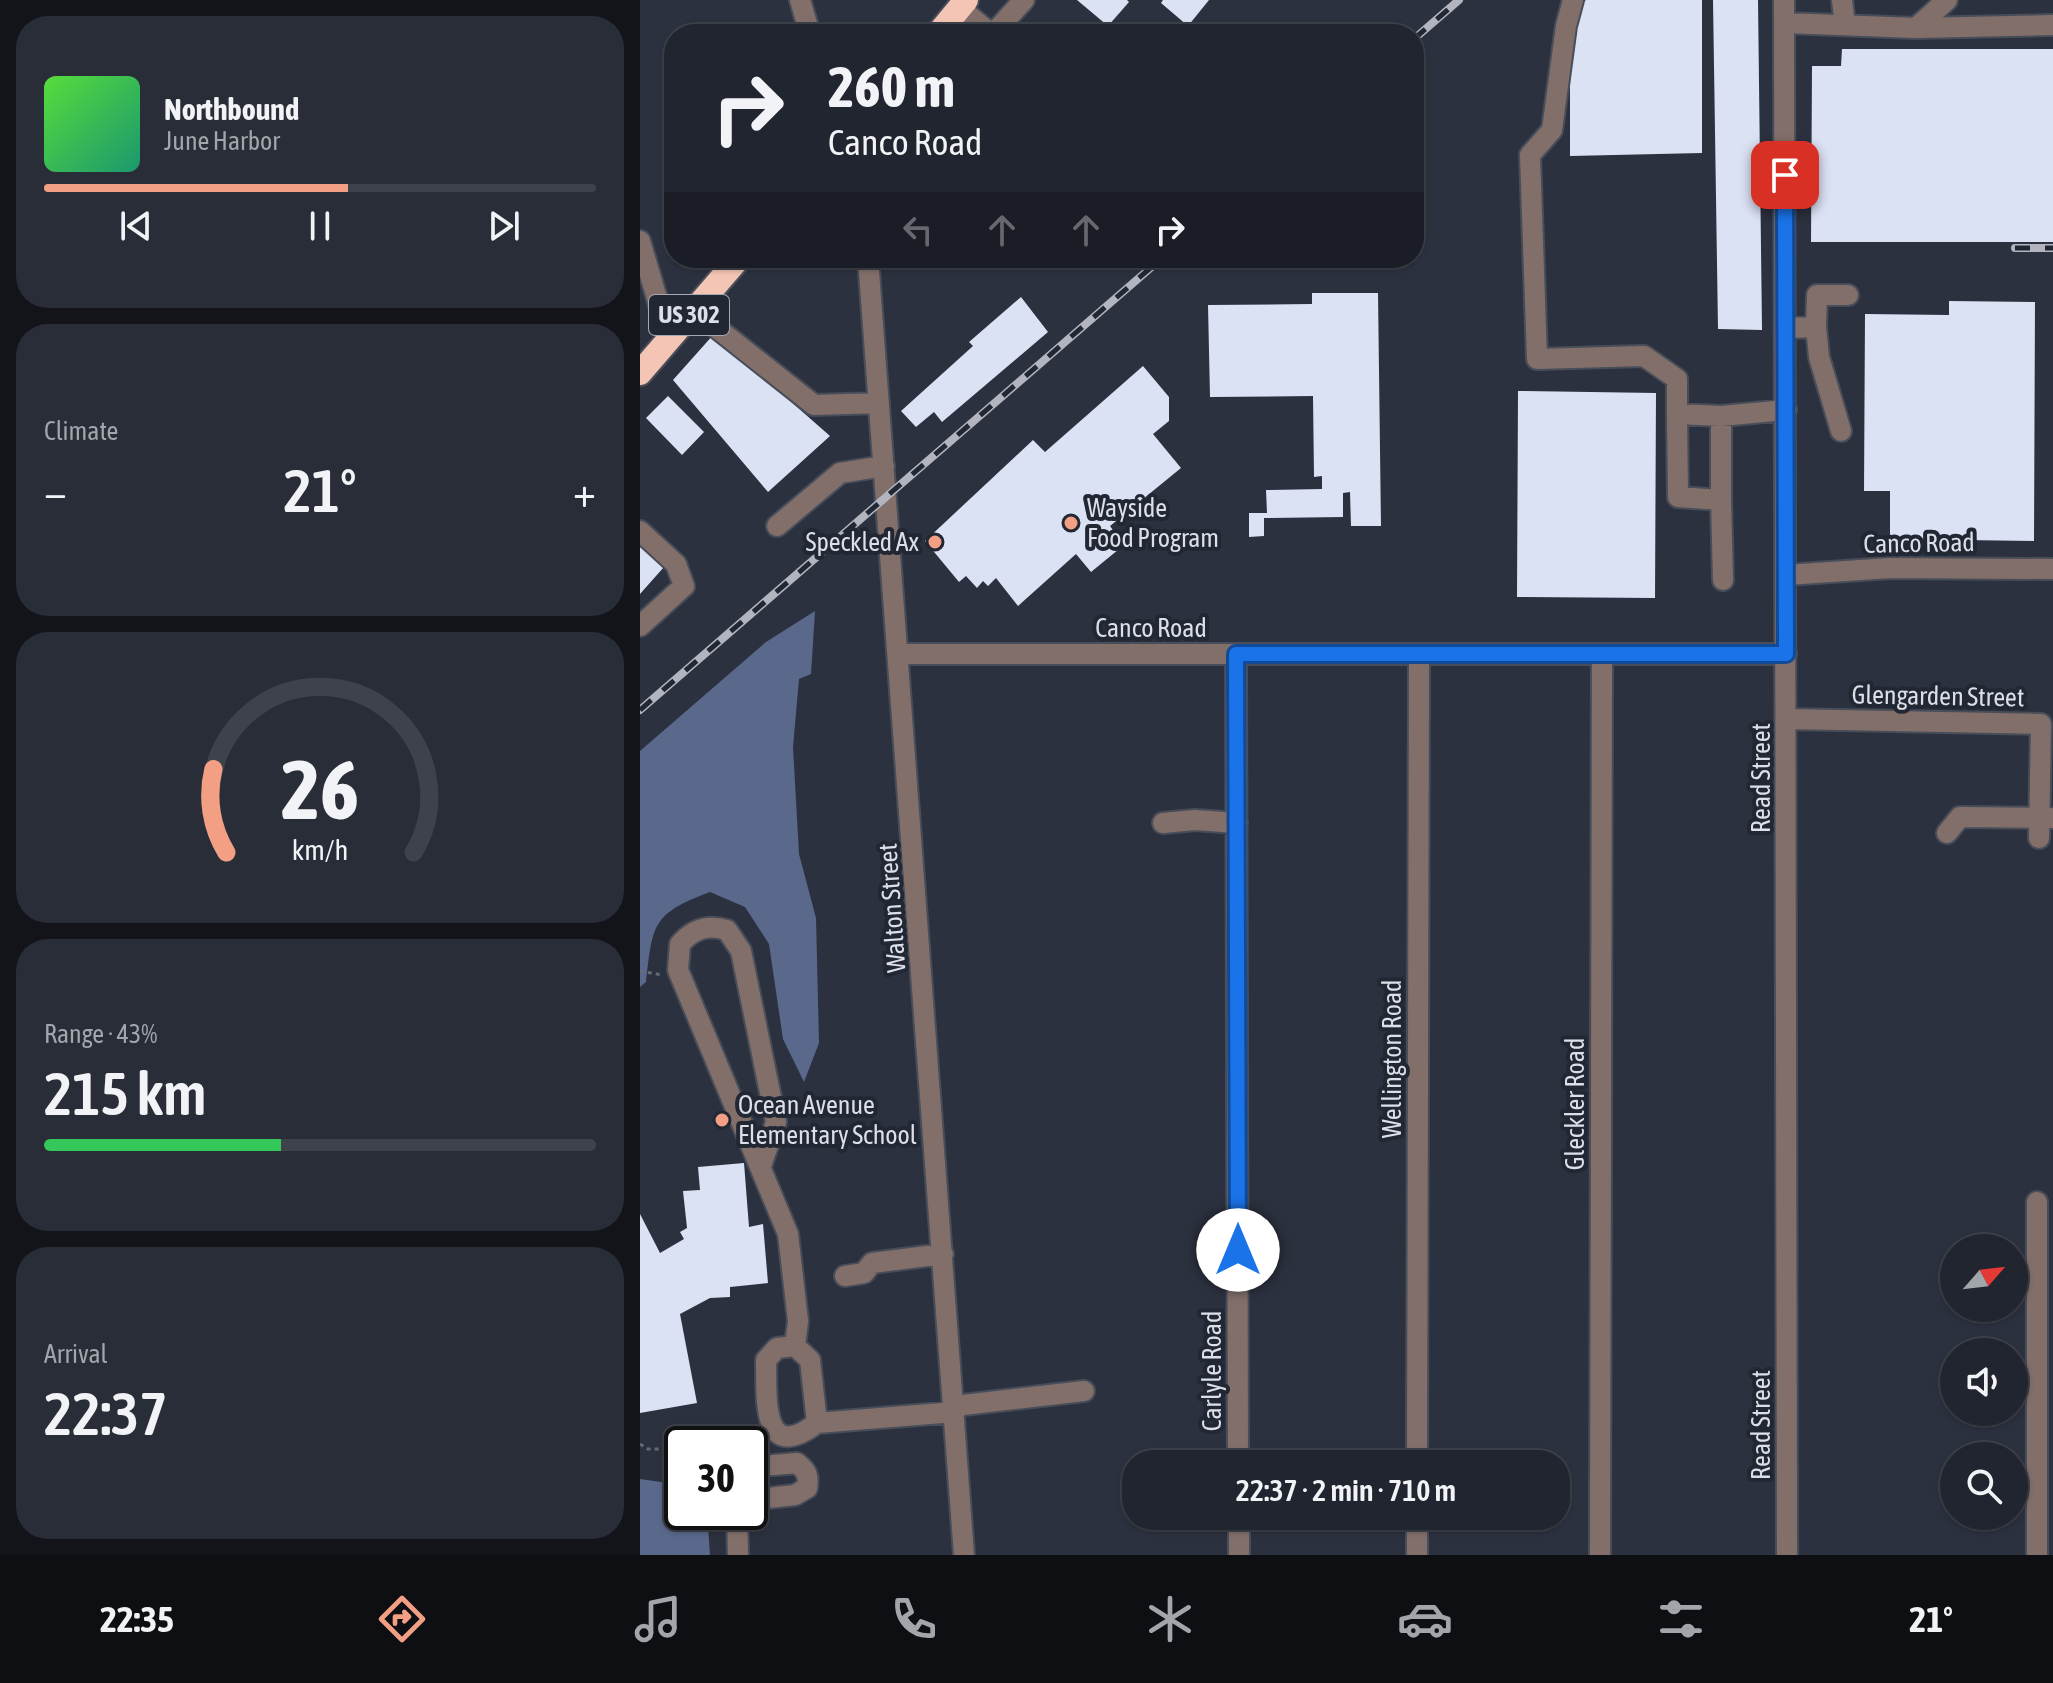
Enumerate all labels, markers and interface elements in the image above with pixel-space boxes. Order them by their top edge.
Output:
text: 260 m [828,55,955,119]
icon: right [696,56,800,160]
text: Northbound [164,92,299,126]
text: Canco Road [828,121,982,163]
text: June Harbor [164,126,280,156]
pin [1751,141,1819,209]
icon: arrive [1763,153,1807,197]
icon: previous [114,204,158,248]
icon: pause [298,204,342,248]
icon: next [482,204,526,248]
icon: left [896,208,940,252]
icon: ahead [980,208,1024,252]
icon: ahead [1064,208,1108,252]
icon: right [1148,208,1192,252]
road number: US 302 [649,295,729,335]
text: Climate [44,416,118,446]
text: 21° [284,456,356,525]
text: − [44,466,67,516]
text: + [573,466,596,516]
place label: Wayside Food Program [1087,493,1219,553]
marker: Wayside Food Program [1062,514,1080,532]
place label: Speckled Ax [806,527,919,557]
street label: Canco Road [1863,527,1975,559]
marker: Speckled Ax [926,533,944,551]
street label: Canco Road [1095,613,1207,643]
street label: Glengarden Street [1851,679,2025,713]
street label: Read Street [1746,723,1776,833]
text: 26 [281,741,359,837]
text: km/h [292,834,348,867]
street label: Walton Street [873,842,911,974]
street label: Wellington Road [1377,980,1407,1138]
text: Range · 43% [44,1019,157,1049]
street label: Gleckler Road [1560,1038,1590,1170]
text: 215 km [44,1059,206,1128]
place label: Ocean Avenue Elementary School [738,1090,917,1150]
marker: Ocean Avenue Elementary School [713,1111,731,1129]
position arrow [1196,1208,1280,1292]
north arrow [1940,1234,2028,1322]
map controls [1940,1234,2028,1530]
street label: Carlyle Road [1197,1311,1227,1431]
button: sound [1940,1338,2028,1426]
text: Arrival [44,1339,108,1369]
street label: Read Street [1746,1370,1776,1480]
text: 22:37 [44,1379,167,1448]
speed limit sign: 30 [664,1426,768,1530]
button: search [1940,1442,2028,1530]
text: 22:37 · 2 min · 710 m [1236,1473,1456,1507]
icon: directions [374,1591,430,1647]
icon: music [630,1591,686,1647]
icon: phone [886,1591,942,1647]
icon: climate [1142,1591,1198,1647]
icon: car [1397,1591,1453,1647]
icon: filters [1653,1591,1709,1647]
text: 22:35 [100,1598,174,1640]
text: 21° [1909,1598,1953,1640]

